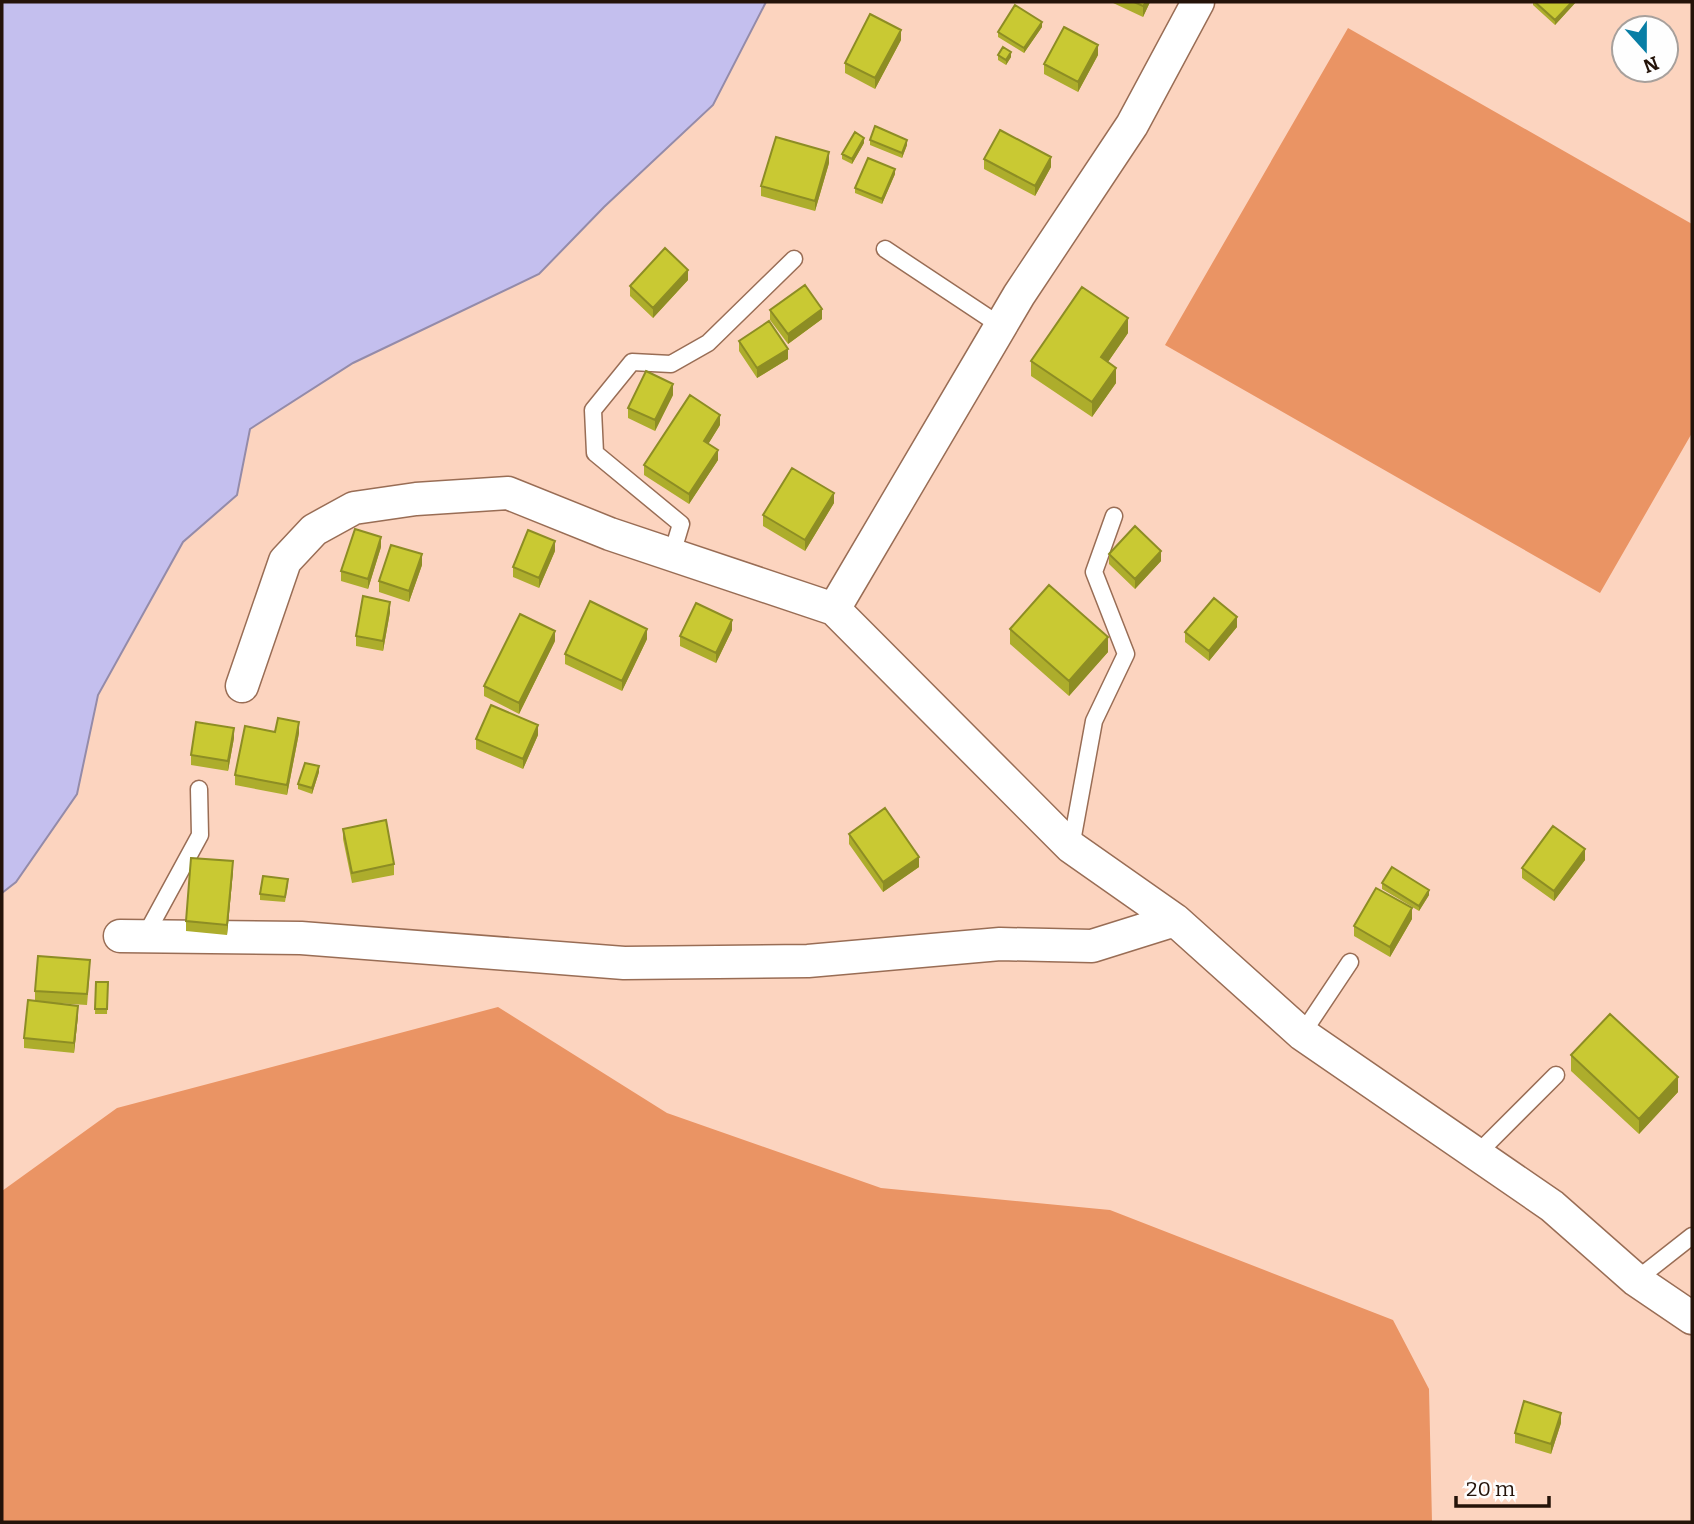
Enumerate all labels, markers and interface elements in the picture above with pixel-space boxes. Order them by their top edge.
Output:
north arrow [1610,14,1680,84]
text: N [1640,51,1662,78]
scale bar [1456,1464,1549,1508]
text: 20 m [1466,1476,1515,1502]

